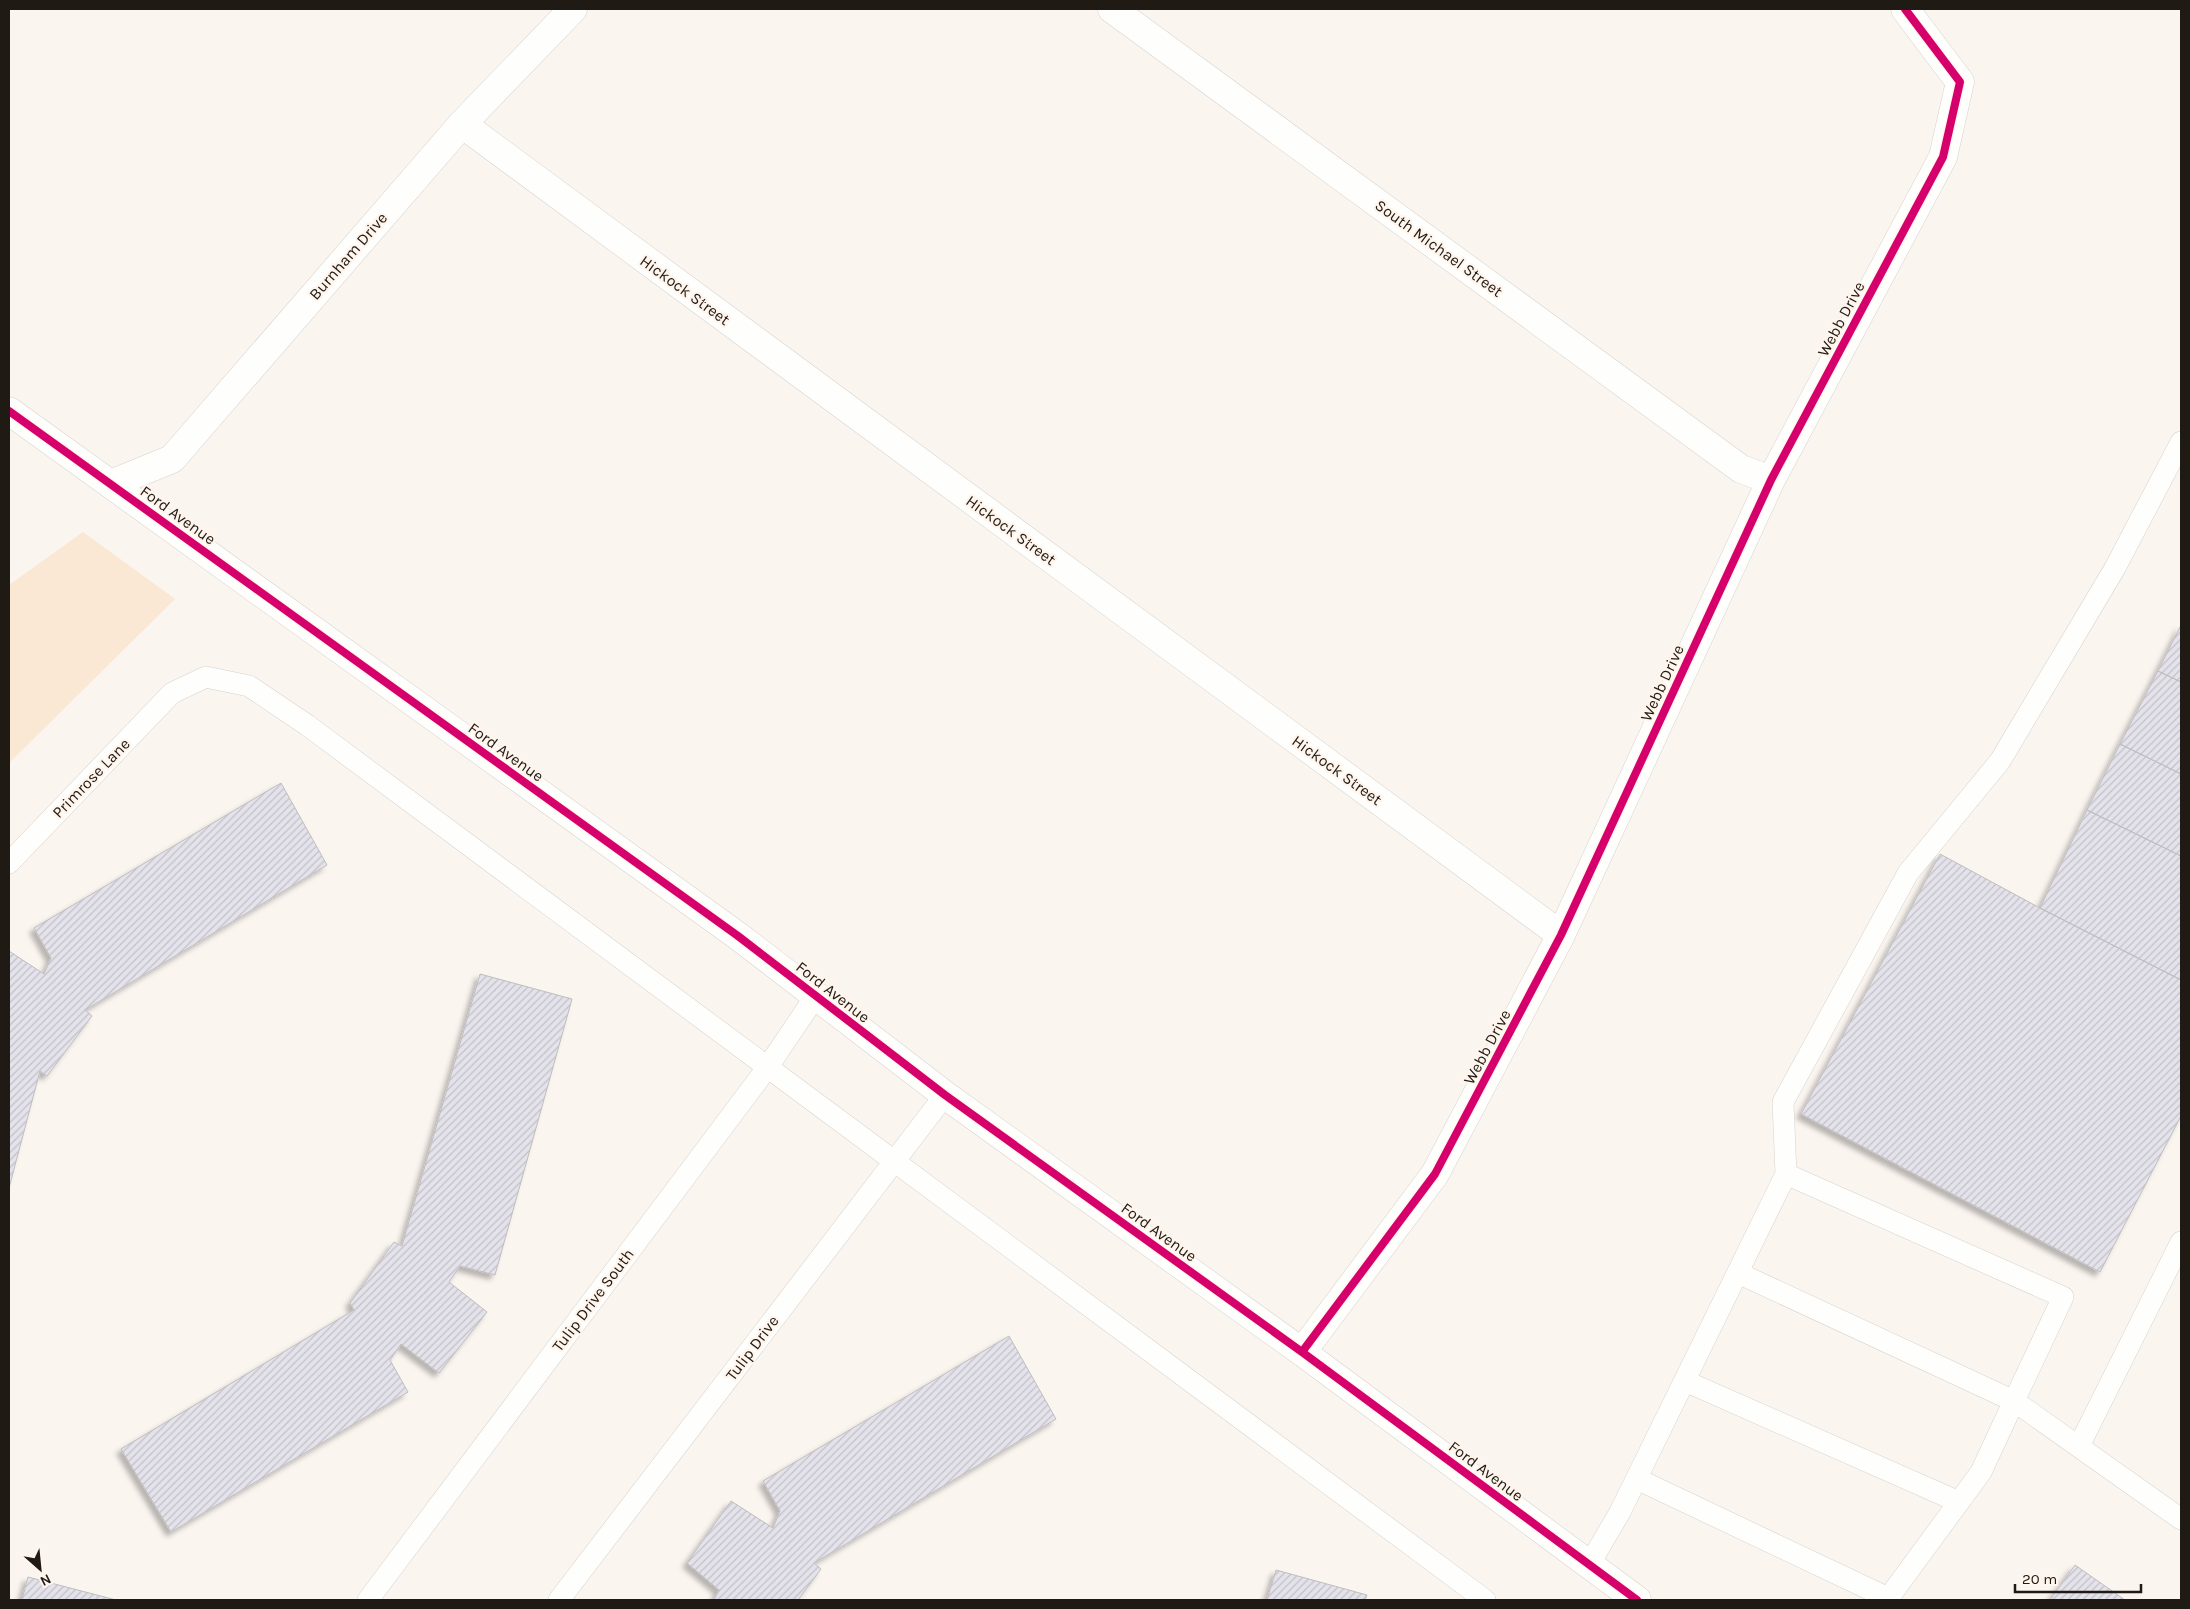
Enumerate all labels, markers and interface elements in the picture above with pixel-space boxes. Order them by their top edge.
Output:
street label: South Michael Street [1372,195,1506,301]
street label: Burnham Drive [305,208,391,304]
street label: Hickock Street [636,251,734,329]
street label: Webb Drive [1813,278,1869,360]
street label: Ford Avenue [137,481,219,549]
street label: Hickock Street [962,491,1060,569]
street label: Webb Drive [1636,642,1688,724]
street label: Ford Avenue [465,718,547,786]
street label: Hickock Street [1288,731,1386,809]
street label: Primrose Lane [48,734,134,822]
street label: Ford Avenue [792,957,874,1027]
street label: Webb Drive [1459,1006,1515,1088]
street label: Ford Avenue [1118,1198,1200,1266]
street label: Tulip Drive South [548,1245,638,1355]
street label: Tulip Drive [721,1312,783,1384]
street label: Ford Avenue [1445,1437,1527,1505]
north arrow [15,1544,65,1594]
scale bar [2015,1562,2141,1594]
text: N [37,1570,54,1590]
text: 20 m [2022,1570,2057,1588]

